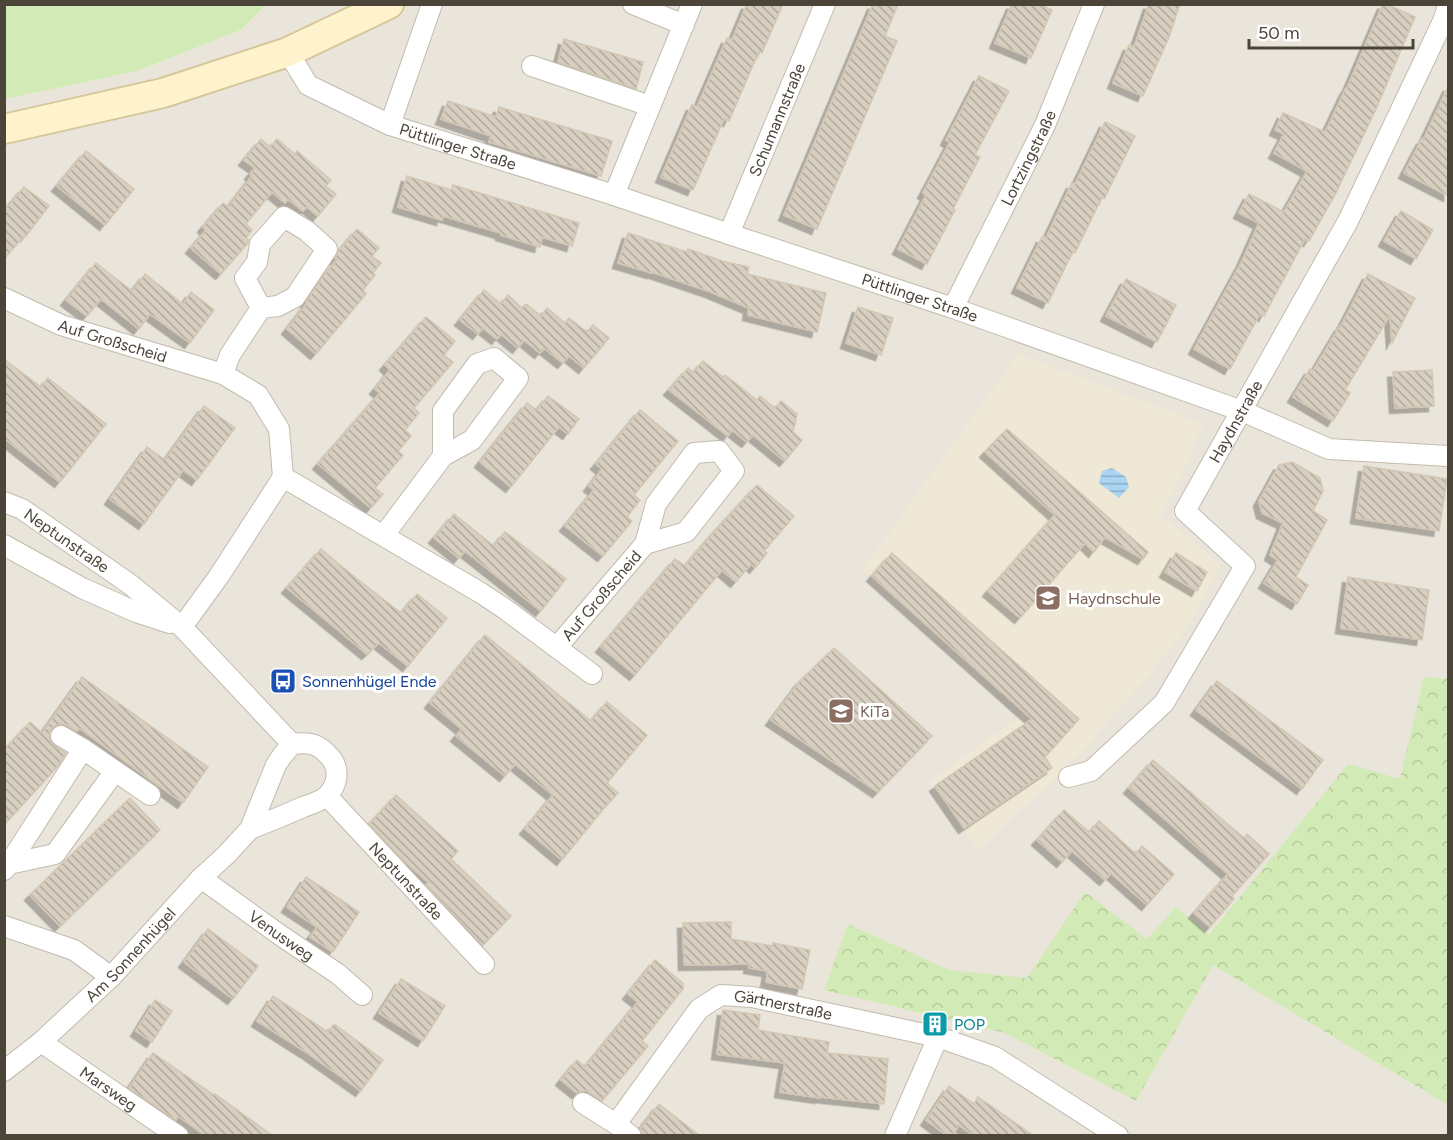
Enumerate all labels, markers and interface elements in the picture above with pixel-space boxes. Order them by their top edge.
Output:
scale bar [1249,12,1412,50]
text: 50 m [1258,22,1300,44]
street label: Schumannstraße [745,60,809,179]
street label: Lortzingstraße [997,107,1060,209]
street label: Püttlinger Straße [397,120,519,174]
street label: Püttlinger Straße [859,270,981,326]
street label: Auf Großscheid [56,316,169,366]
street label: Haydnstraße [1205,377,1267,466]
street label: Neptunstraße [20,504,113,577]
street label: Auf Großscheid [558,547,645,645]
school or university icon: Haydnschule [1033,583,1063,613]
place label: Haydnschule [1068,589,1161,608]
bus stop icon: Sonnenhügel Ende [268,666,298,696]
place label: Sonnenhügel Ende [302,672,437,691]
school or university icon: KiTa [826,696,856,726]
place label: KiTa [860,702,889,721]
street label: Neptunstraße [365,838,447,924]
street label: Am Sonnenhügel [82,904,179,1006]
street label: Venusweg [245,907,317,965]
street label: Gärtnerstraße [733,987,834,1024]
building icon: POP [920,1009,950,1039]
place label: POP [954,1015,985,1034]
street label: Marsweg [76,1063,141,1115]

